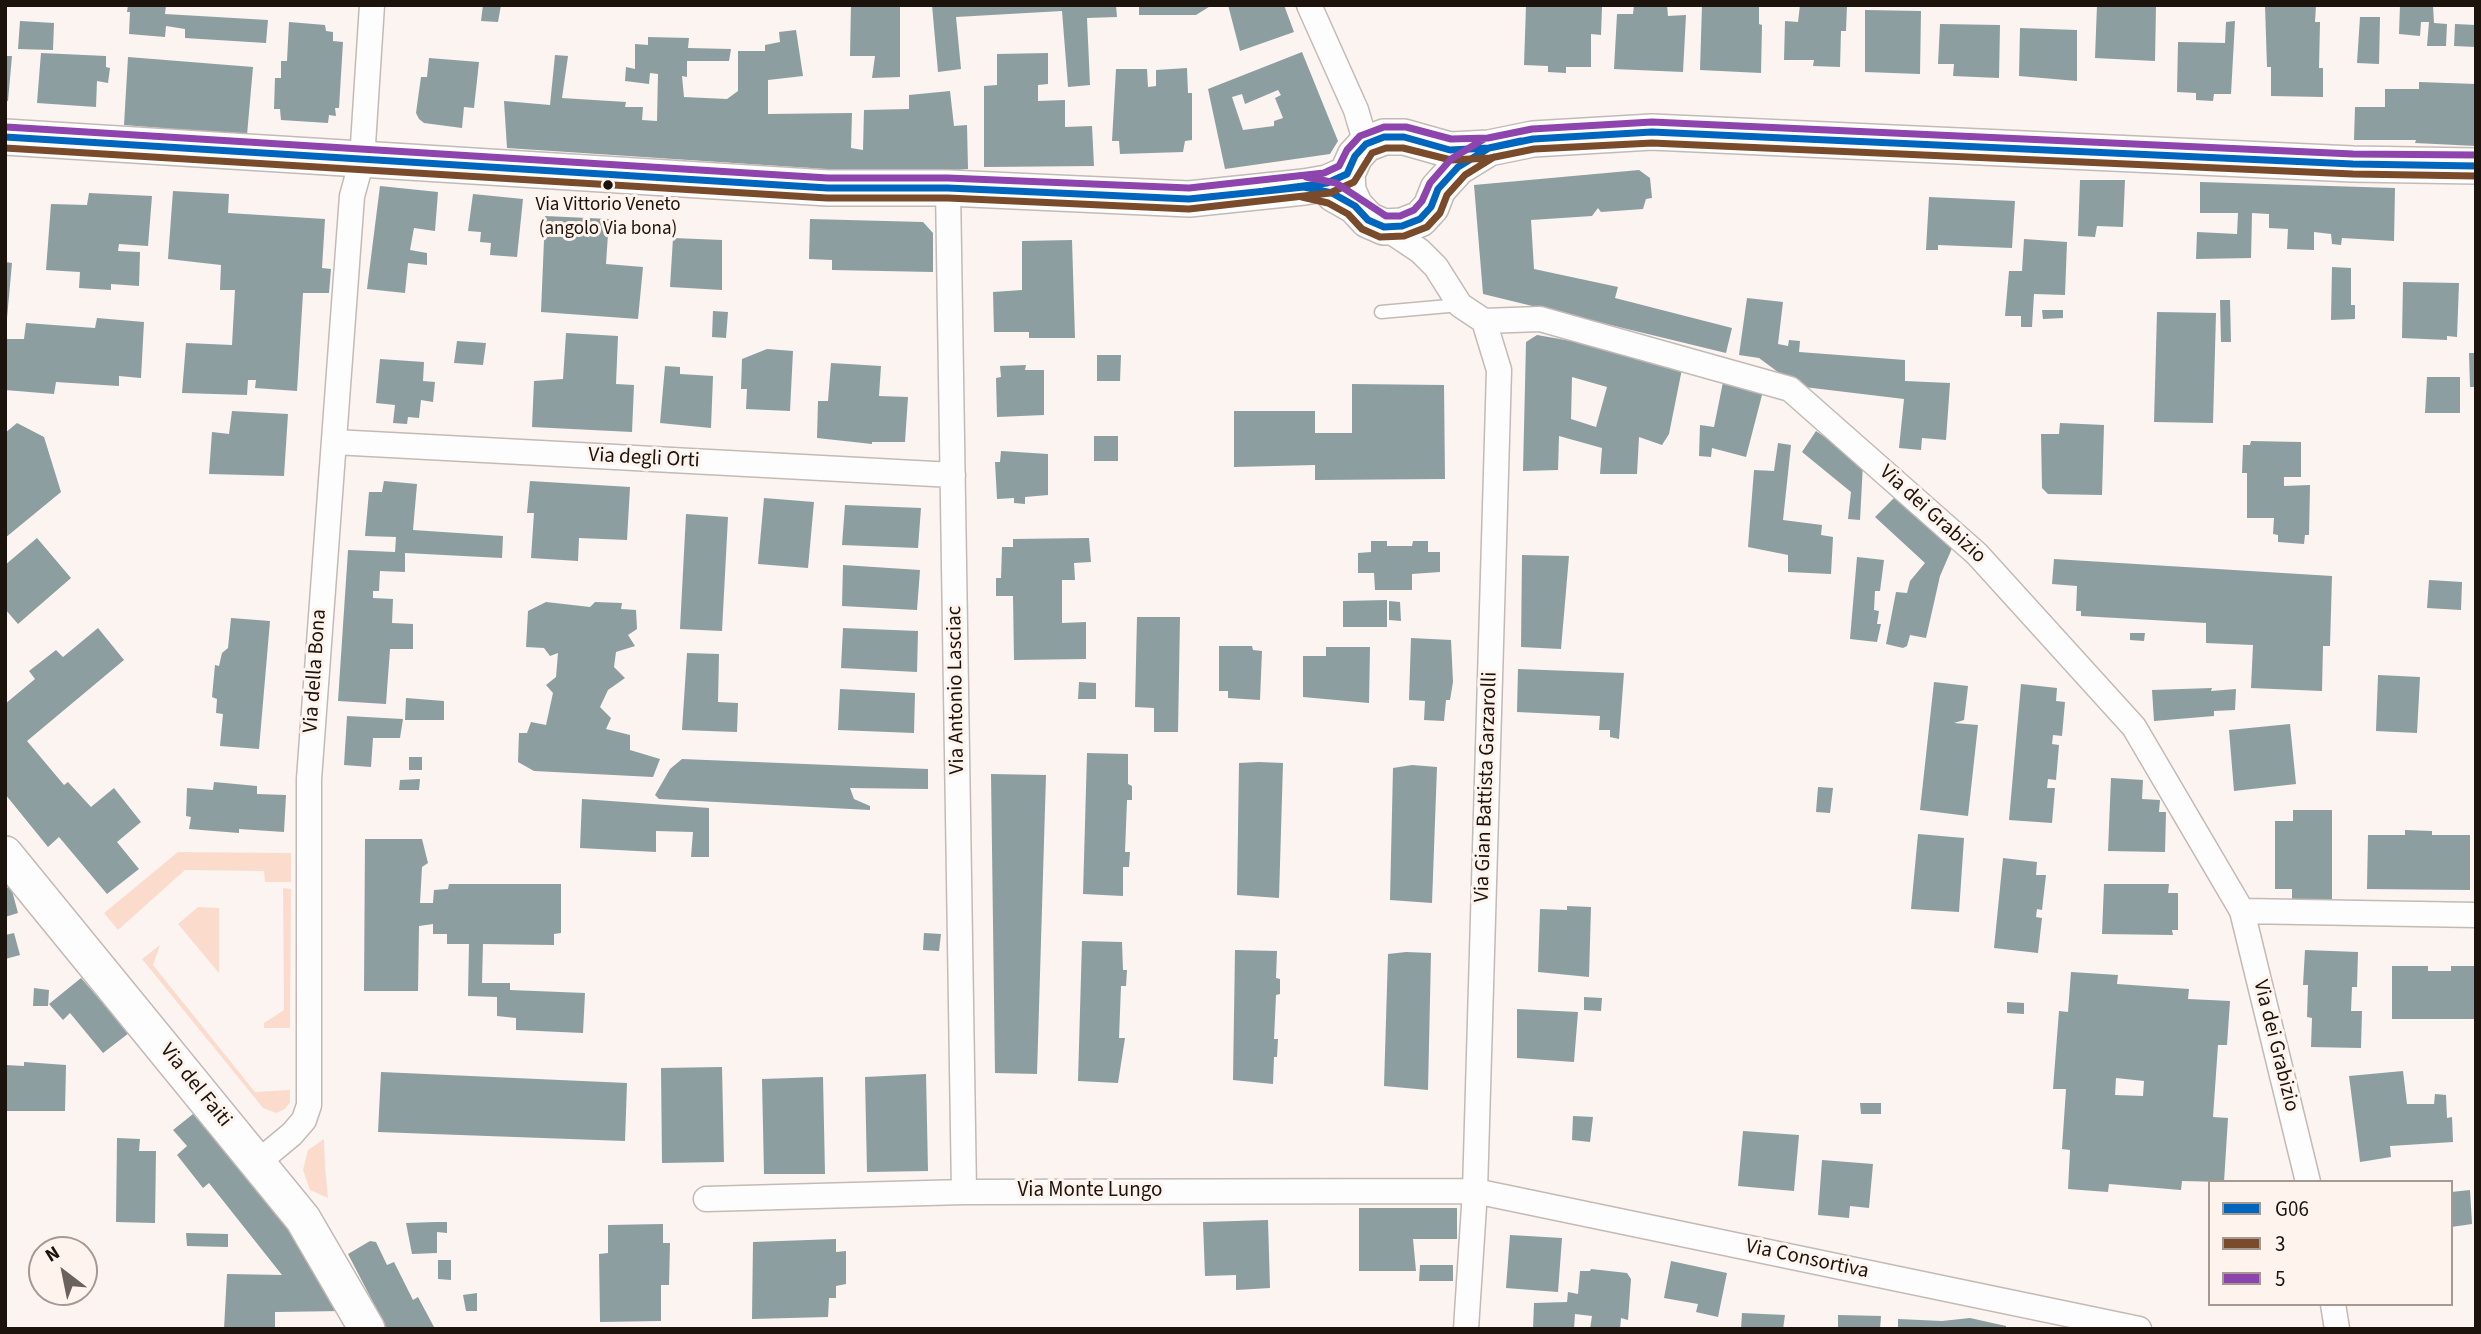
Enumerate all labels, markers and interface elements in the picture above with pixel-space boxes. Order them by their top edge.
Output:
marker: Via Vittorio Veneto (angolo Via bona) [601,178,615,192]
place label: Via Vittorio Veneto (angolo Via bona) [535,195,681,239]
street label: Via degli Orti [588,444,700,474]
street label: Via dei Grabizio [1873,461,1991,569]
street label: Via Antonio Lasciac [943,606,971,774]
street label: Via della Bona [299,608,333,734]
street label: Via Gian Battista Garzarolli [1470,671,1504,903]
street label: Via dei Grabizio [2246,978,2304,1114]
street label: Via del Faiti [154,1039,236,1133]
street label: Via Monte Lungo [1018,1178,1162,1204]
legend [2208,1180,2453,1306]
text: G06 [2275,1194,2309,1224]
text: 3 [2275,1229,2285,1259]
street label: Via Consortiva [1743,1235,1871,1285]
north arrow [28,1236,98,1306]
text: N [40,1240,65,1269]
text: 5 [2275,1264,2285,1294]

